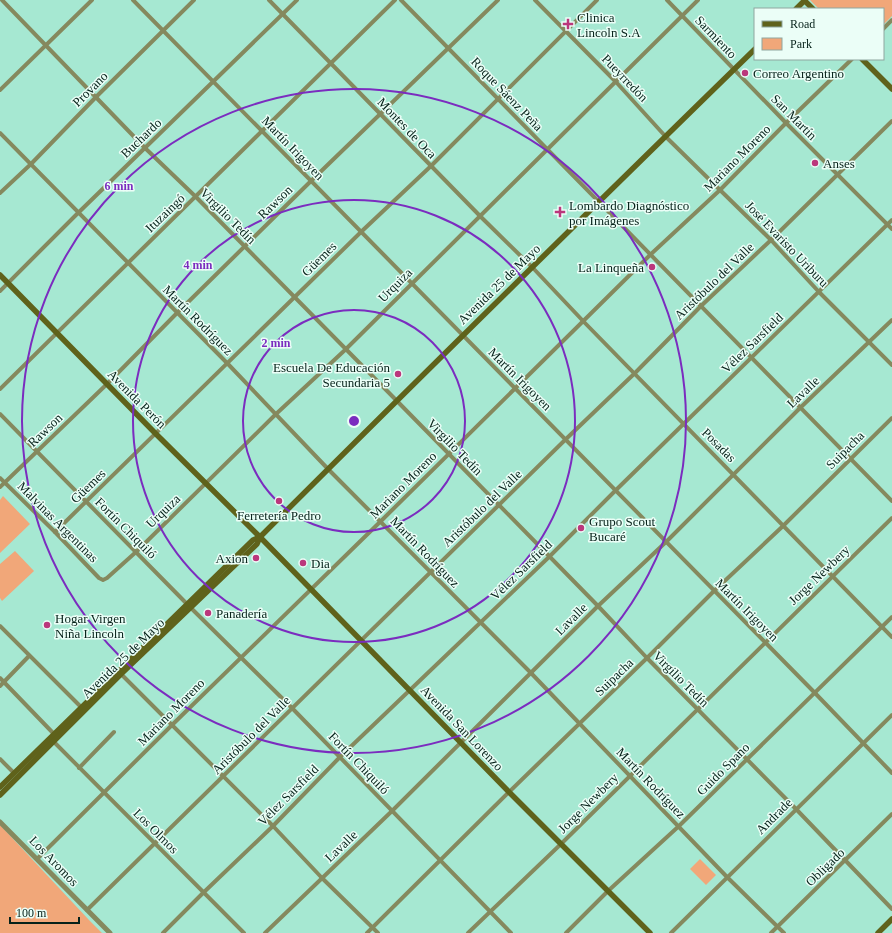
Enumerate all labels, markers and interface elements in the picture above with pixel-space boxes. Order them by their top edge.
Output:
legend [754,8,884,60]
place label: Clinica Lincoln S.A [577,10,641,40]
street label: Sarmiento [692,13,740,61]
text: Road [790,17,815,31]
marker: Clinica Lincoln S.A [562,18,574,30]
text: Park [790,37,812,51]
street label: Pueyrredón [599,51,652,105]
street label: Roque Sáenz Peña [468,54,546,134]
place label: Correo Argentino [753,66,844,81]
street label: Provano [69,68,111,110]
marker: Correo Argentino [740,68,750,78]
street label: San Martín [768,91,820,143]
street label: Montes de Oca [374,94,440,162]
street label: Martín Irigoyen [259,113,327,183]
street label: Buchardo [118,115,164,161]
street label: Mariano Moreno [700,121,774,195]
place label: Anses [823,156,855,171]
marker: Anses [810,158,820,168]
text: 6 min [104,179,134,193]
street label: Rawson [255,182,296,222]
street label: Virgilio Tedín [197,185,259,247]
street label: Ituzaingó [142,191,188,235]
place label: Lombardo Diagnóstico por Imágenes [569,198,689,228]
street label: José Evaristo Uriburu [742,198,832,290]
marker: Lombardo Diagnóstico por Imágenes [554,206,566,218]
street label: Güemes [299,239,339,279]
street label: Aristóbulo del Valle [671,239,757,323]
street label: Avenida 25 de Mayo [455,241,543,327]
text: 4 min [183,258,213,272]
place label: La Linqueña [578,260,644,275]
marker: La Linqueña [647,262,657,272]
street label: Urquiza [375,265,415,305]
street label: Martín Rodríguez [160,282,236,358]
street label: Vélez Sarsfield [718,310,786,376]
text: 2 min [261,336,291,350]
street label: Martín Irigoyen [485,344,555,414]
place label: Escuela De Educación Secundaria 5 [273,360,390,390]
street label: Avenida Perón [105,367,170,432]
marker: Escuela De Educación Secundaria 5 [393,369,403,379]
street label: Lavalle [784,373,822,411]
street label: Rawson [25,410,66,450]
centre of rings [347,414,361,428]
street label: Virgilio Tedín [424,416,486,479]
street label: Posadas [699,425,739,465]
street label: Suipacha [823,428,867,472]
street label: Mariano Moreno [366,448,440,522]
street label: Güemes [67,466,109,506]
street label: Aristóbulo del Valle [439,466,525,550]
street label: Malvinas Argentinas [15,479,101,565]
street label: Urquiza [143,491,183,531]
street label: Fortín Chiquiló [92,494,160,562]
marker: Ferretería Pedro [274,496,284,506]
place label: Ferretería Pedro [237,508,321,523]
street label: Martín Rodríguez [387,513,463,591]
place label: Grupo Scout Bucaré [589,514,655,544]
marker: Grupo Scout Bucaré [576,523,586,533]
street label: Vélez Sarsfield [487,537,555,603]
street label: Jorge Newbery [785,542,853,608]
place label: Axion [216,551,249,566]
marker: Axion [251,553,261,563]
place label: Dia [311,556,330,571]
marker: Dia [298,558,308,568]
street label: Martín Irigoyen [712,575,782,645]
street label: Lavalle [552,600,590,638]
place label: Panadería [216,606,267,621]
marker: Panadería [203,608,213,618]
place label: Hogar Virgen Niña Lincoln [55,611,126,641]
street label: Avenida 25 de Mayo [79,615,167,701]
marker: Hogar Virgen Niña Lincoln [42,620,52,630]
street label: Virgilio Tedín [650,648,712,710]
street label: Suipacha [592,655,637,699]
street label: Mariano Moreno [134,675,208,749]
street label: Avenida San Lorenzo [418,682,506,774]
street label: Aristóbulo del Valle [209,693,293,777]
street label: Fortín Chiquiló [326,729,392,797]
street label: Guido Spano [694,740,752,798]
street label: Martín Rodríguez [613,744,689,822]
street label: Vélez Sarsfield [254,761,322,829]
street label: Jorge Newbery [555,769,622,836]
street label: Andrade [753,795,795,837]
street label: Los Olmos [130,805,182,857]
street label: Lavalle [322,827,360,865]
street label: Los Aromos [26,833,82,889]
street label: Obligado [802,845,848,889]
scale bar [10,899,79,925]
text: 100 m [16,906,47,920]

